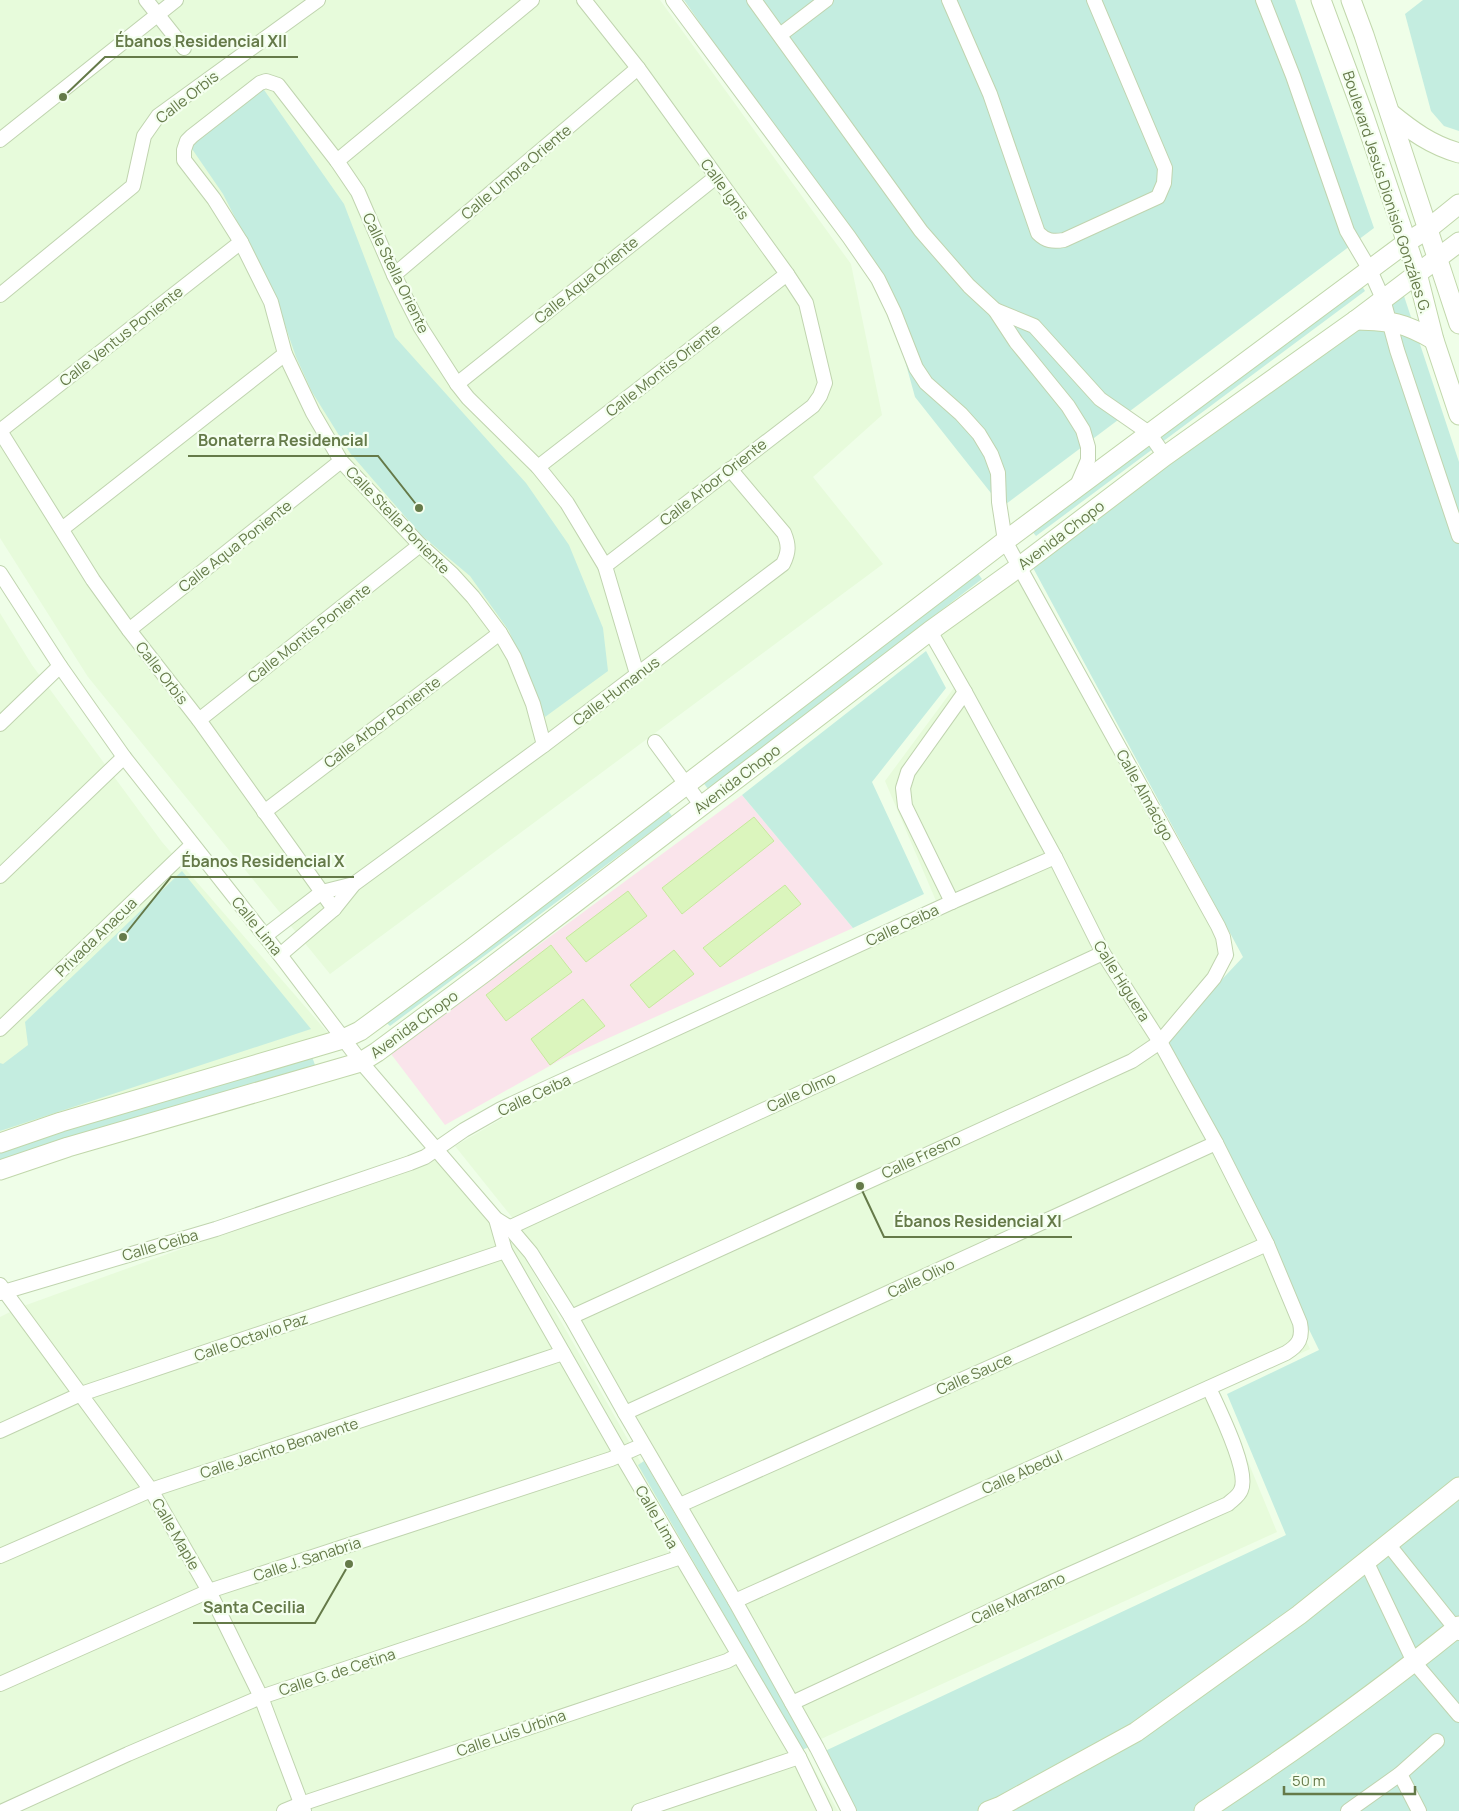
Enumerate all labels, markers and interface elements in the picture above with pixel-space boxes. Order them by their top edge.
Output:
callout: Ébanos Residencial XII [105,26,298,57]
text: Ébanos Residencial XII [115,30,287,52]
street label: Calle Orbis [151,66,223,128]
street label: Boulevard Jesús Dionisio Gonzáles G. [1338,68,1436,316]
street label: Calle Umbra Oriente [456,119,576,224]
street label: Calle Ignis [696,154,754,224]
street label: Calle Stella Oriente [358,209,434,337]
street label: Calle Aqua Oriente [530,231,643,328]
street label: Calle Ventus Poniente [55,281,187,391]
street label: Calle Montis Oriente [601,318,725,421]
callout: Bonaterra Residencial [188,425,378,456]
text: Bonaterra Residencial [198,429,368,451]
street label: Calle Arbor Oriente [655,433,771,530]
street label: Calle Stella Poniente [341,462,455,579]
street label: Calle Aqua Poniente [174,495,296,597]
street label: Avenida Chopo [1013,495,1109,575]
street label: Calle Montis Poniente [243,578,375,688]
street label: Calle Orbis [131,637,193,709]
street label: Calle Humanus [568,651,664,731]
street label: Calle Arbor Poniente [319,671,445,773]
street label: Avenida Chopo [689,739,785,819]
street label: Calle Almácigo [1111,746,1179,844]
callout: Ébanos Residencial X [171,846,354,877]
text: Ébanos Residencial X [181,850,345,872]
street label: Calle Lima [227,892,287,960]
street label: Privada Anacua [51,893,141,981]
street label: Calle Ceiba [862,899,942,951]
street label: Calle Higuera [1089,937,1155,1025]
street label: Avenida Chopo [366,985,462,1063]
street label: Calle Olmo [763,1067,839,1117]
street label: Calle Ceiba [494,1069,574,1121]
street label: Calle Fresno [878,1128,964,1183]
callout: Ébanos Residencial XI [884,1206,1072,1237]
text: Ébanos Residencial XI [894,1210,1062,1232]
street label: Calle Ceiba [120,1224,200,1266]
street label: Calle Olivo [884,1253,958,1303]
street label: Calle Octavio Paz [191,1308,311,1366]
street label: Calle Sauce [933,1348,1016,1400]
street label: Calle Jacinto Benavente [197,1412,361,1483]
street label: Calle Abedul [978,1445,1066,1499]
street label: Calle Lima [630,1481,684,1553]
street label: Calle Maple [147,1494,205,1574]
street label: Calle J. Sanabria [251,1532,363,1586]
street label: Calle Manzano [968,1567,1068,1629]
callout: Santa Cecilia [193,1592,315,1623]
text: Santa Cecilia [203,1596,305,1618]
street label: Calle G. de Cetina [276,1643,398,1701]
street label: Calle Luis Urbina [454,1704,568,1762]
scale bar [1284,1764,1415,1796]
text: 50 m [1292,1770,1326,1791]

